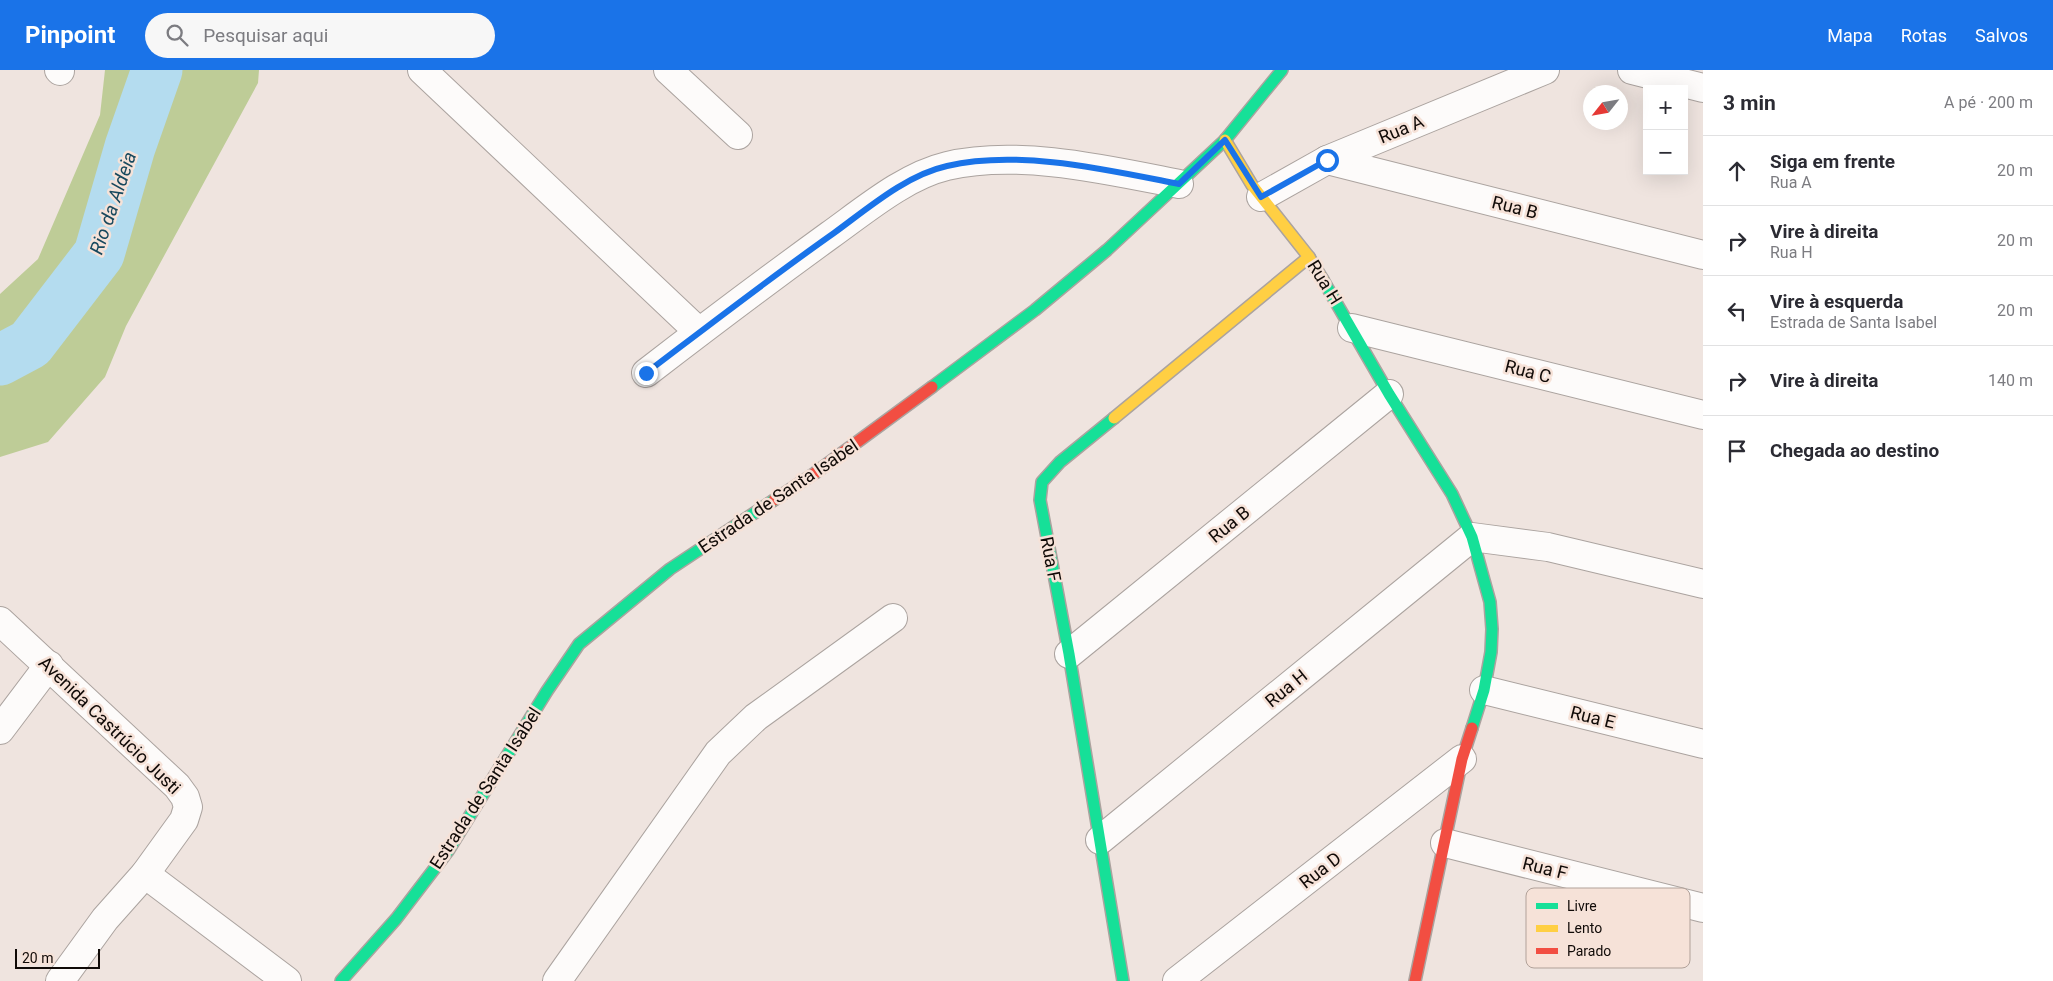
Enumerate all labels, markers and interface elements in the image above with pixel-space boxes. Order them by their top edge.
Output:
search box [145,13,495,58]
text: Pinpoint [25,21,115,49]
icon: search [163,21,191,49]
text: Pesquisar aqui [203,24,328,47]
text: Mapa [1827,25,1873,46]
text: Rotas [1901,25,1947,46]
text: Salvos [1975,25,2028,46]
north arrow [1583,85,1628,130]
map controls [1643,85,1688,175]
button: + [1643,85,1688,130]
text: 3 min [1723,91,1776,115]
text: A pé · 200 m [1944,93,2033,112]
street label: Rua A [1375,110,1427,148]
button: − [1643,130,1688,175]
water label: Rio da Aldeia [85,149,141,257]
route start [1316,149,1339,172]
text: Siga em frente [1770,150,1895,173]
icon: ahead [1723,157,1751,185]
text: 20 m [1997,161,2033,180]
text: Rua A [1770,173,1812,192]
street label: Rua B [1490,191,1540,223]
text: Vire à direita [1770,220,1879,243]
icon: right [1723,227,1751,255]
text: 20 m [1997,231,2033,250]
text: Rua H [1770,243,1813,262]
street label: Rua H [1303,256,1347,308]
text: Vire à esquerda [1770,290,1903,313]
icon: left [1723,297,1751,325]
text: 20 m [1997,301,2033,320]
text: Estrada de Santa Isabel [1770,313,1937,332]
street label: Rua C [1503,355,1553,387]
route end [635,362,658,385]
icon: right [1723,367,1751,395]
text: Vire à direita [1770,369,1879,392]
text: 140 m [1988,371,2033,390]
street label: Estrada de Santa Isabel [694,435,862,557]
icon: arrive [1723,437,1751,465]
text: Chegada ao destino [1770,439,1939,462]
street label: Rua B [1204,501,1254,547]
street label: Rua F [1036,535,1066,583]
street label: Avenida Castrúcio Justi [35,652,185,798]
street label: Rua H [1261,665,1311,711]
street label: Rua E [1568,701,1618,733]
street label: Estrada de Santa Isabel [425,703,545,873]
street label: Rua D [1295,847,1345,893]
street label: Rua F [1521,852,1570,884]
legend [1526,888,1690,968]
text: Livre [1567,898,1597,914]
text: Lento [1567,920,1602,936]
text: Parado [1567,943,1611,959]
scale bar [15,946,100,969]
text: 20 m [22,950,54,966]

